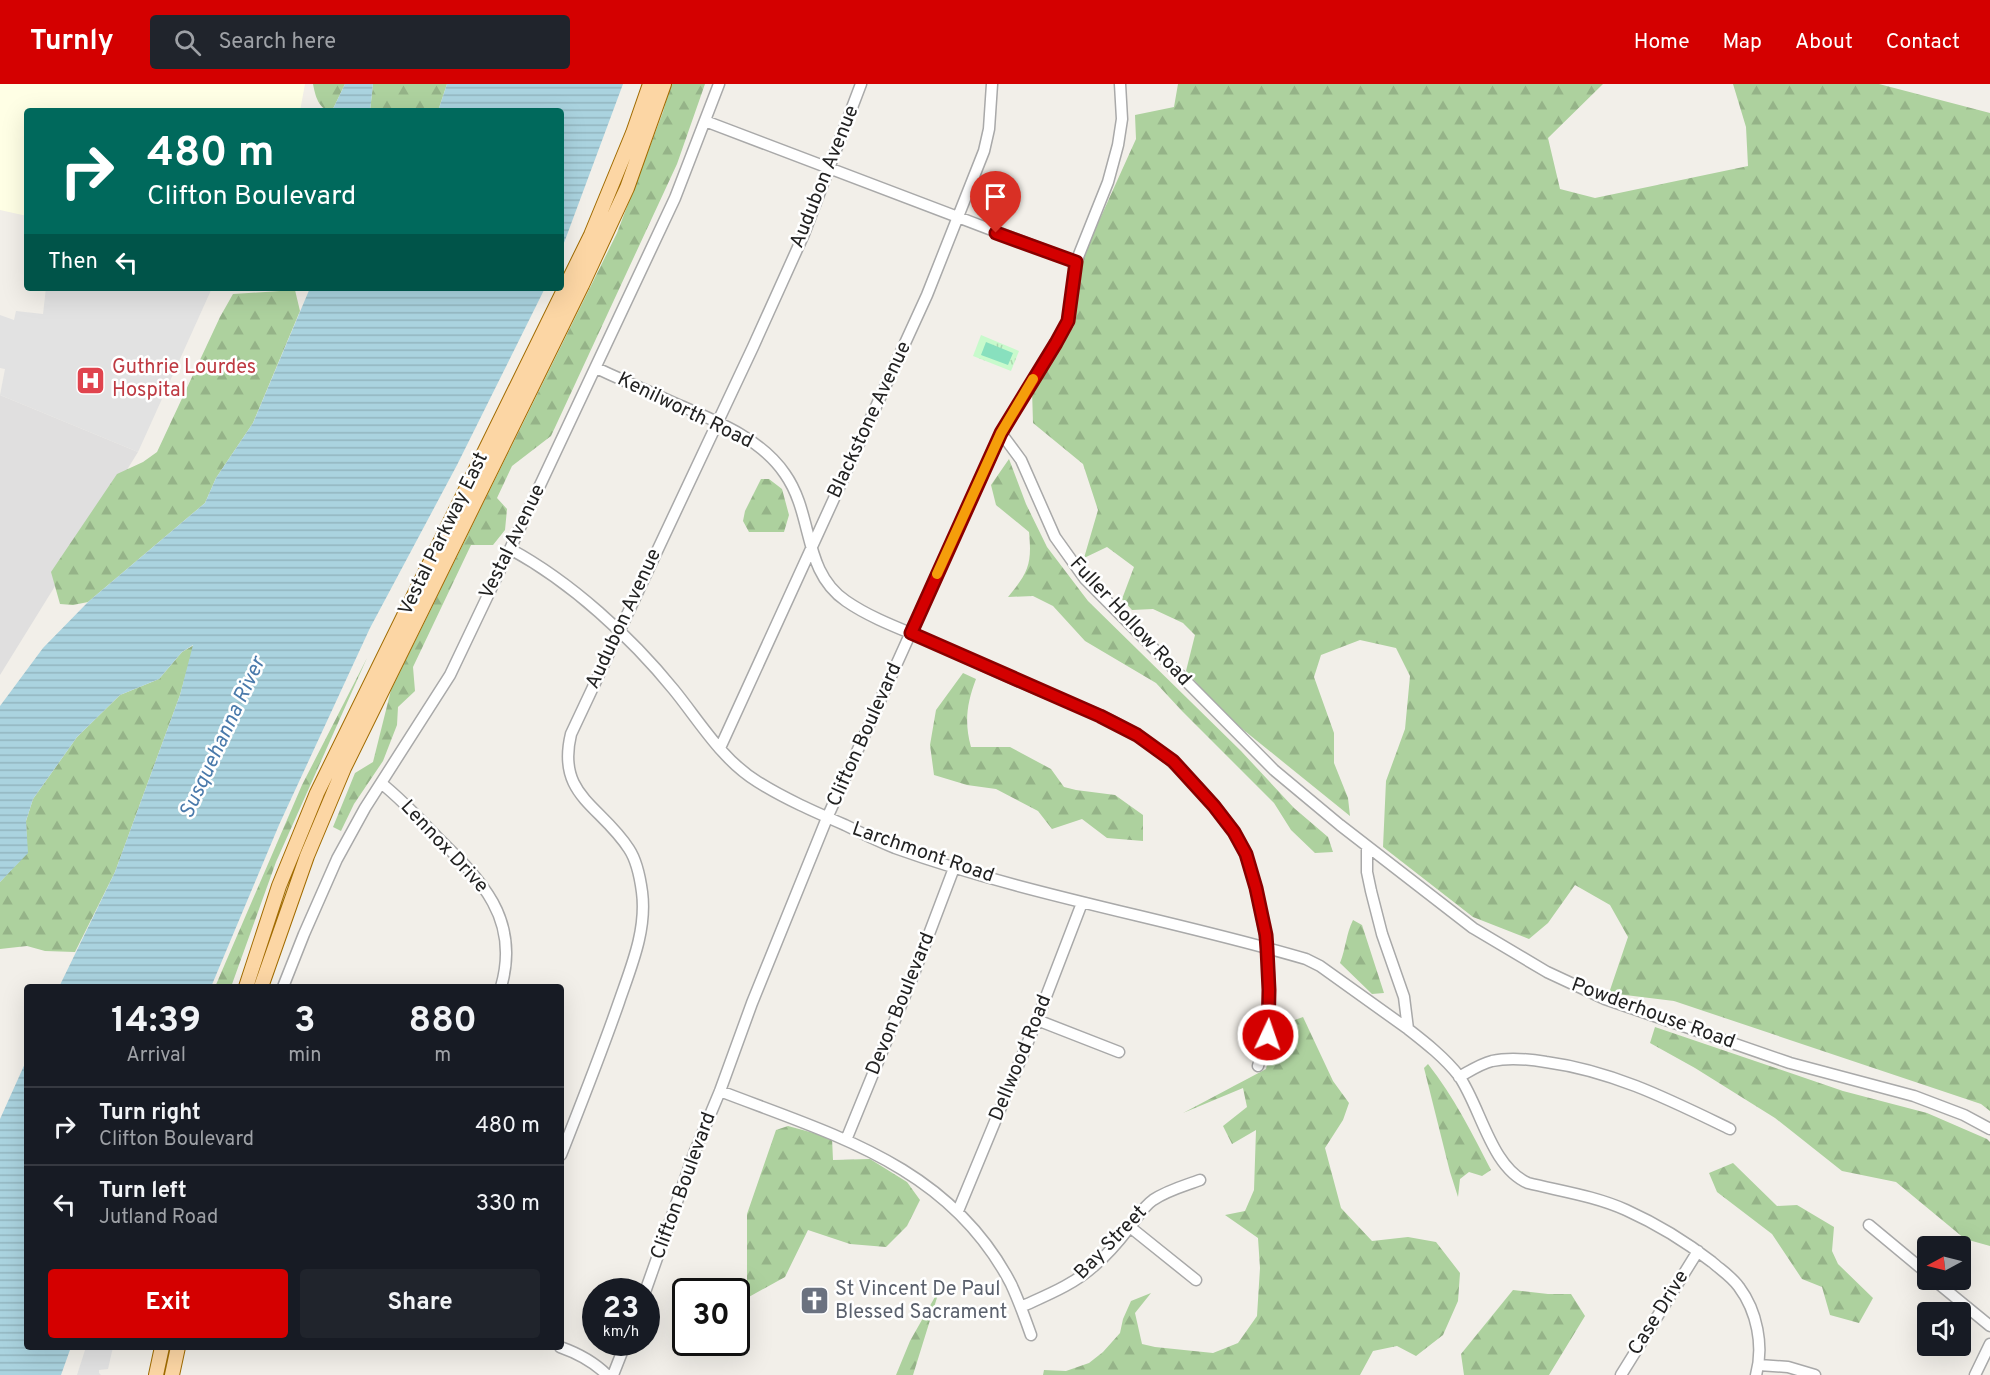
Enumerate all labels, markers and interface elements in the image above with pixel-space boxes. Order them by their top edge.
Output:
search box [150,15,570,69]
text: Turnly [30,24,114,60]
icon: search [171,26,204,59]
text: Search here [219,29,336,56]
text: Home [1634,29,1690,56]
text: Map [1723,29,1762,56]
text: About [1795,29,1853,56]
text: Contact [1886,29,1960,56]
street label: Audubon Avenue [785,102,865,252]
text: 480 m [147,128,275,181]
icon: right [48,132,126,210]
pin [970,171,1021,233]
text: Clifton Boulevard [147,180,356,214]
icon: arrive [979,180,1012,213]
icon: left [110,246,143,279]
text: Then [48,249,98,276]
street label: Blackstone Avenue [822,337,918,503]
place label: Guthrie Lourdes Hospital [112,355,256,404]
hospital icon: Guthrie Lourdes Hospital [75,364,107,396]
street label: Kenilworth Road [613,367,757,455]
street label: Vestal Parkway East [393,448,495,620]
street label: Vestal Avenue [474,480,552,604]
street label: Audubon Avenue [580,545,668,693]
street label: Fuller Hollow Road [1063,552,1197,692]
water label: Susquehanna River [174,651,273,823]
street label: Clifton Boulevard [822,659,908,811]
street label: Lennox Drive [394,795,494,899]
street label: Larchmont Road [849,817,997,889]
street label: Devon Boulevard [861,929,941,1079]
street label: Powderhouse Road [1567,972,1739,1056]
street label: Dellwood Road [984,991,1058,1125]
text: 14:39 [111,999,201,1045]
text: 3 [294,999,316,1045]
text: 880 [409,999,477,1045]
position arrow [1236,1003,1300,1067]
text: Arrival [126,1043,186,1069]
text: min [288,1043,321,1069]
text: m [434,1043,451,1069]
text: Turn right [99,1100,201,1127]
street label: Clifton Boulevard [645,1109,723,1263]
icon: right [48,1110,81,1143]
text: 480 m [475,1113,540,1140]
text: Clifton Boulevard [99,1127,254,1153]
text: Turn left [99,1178,187,1205]
icon: left [48,1188,81,1221]
text: 330 m [476,1191,540,1218]
street label: Bay Street [1069,1200,1153,1286]
text: Jutland Road [99,1205,218,1231]
north arrow [1917,1236,1971,1290]
map controls [1917,1236,1971,1356]
street label: Case Drive [1623,1266,1695,1360]
button: Exit [48,1269,288,1338]
button: Share [300,1269,540,1338]
place label: St Vincent De Paul Blessed Sacrament [835,1277,1007,1326]
speed limit sign: 30 [672,1278,750,1356]
church icon: St Vincent De Paul Blessed Sacrament [798,1285,830,1317]
text: 23 [603,1291,639,1328]
button: sound [1917,1302,1971,1356]
text: km/h [603,1323,639,1342]

